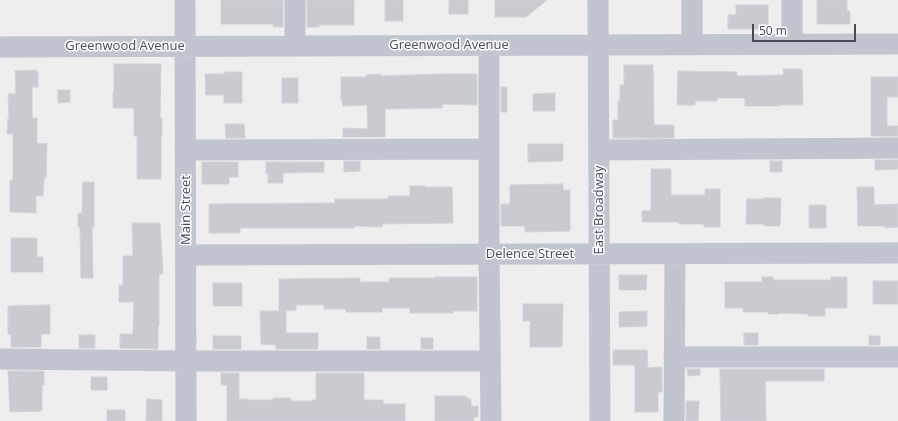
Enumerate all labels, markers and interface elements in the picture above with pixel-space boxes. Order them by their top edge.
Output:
scale bar [754,16,858,42]
text: 50 m [759,22,787,39]
street label: Greenwood Avenue [389,37,509,53]
street label: Greenwood Avenue [65,38,185,54]
street label: East Broadway [591,165,607,255]
street label: Main Street [178,175,194,245]
street label: Delence Street [486,246,574,262]

